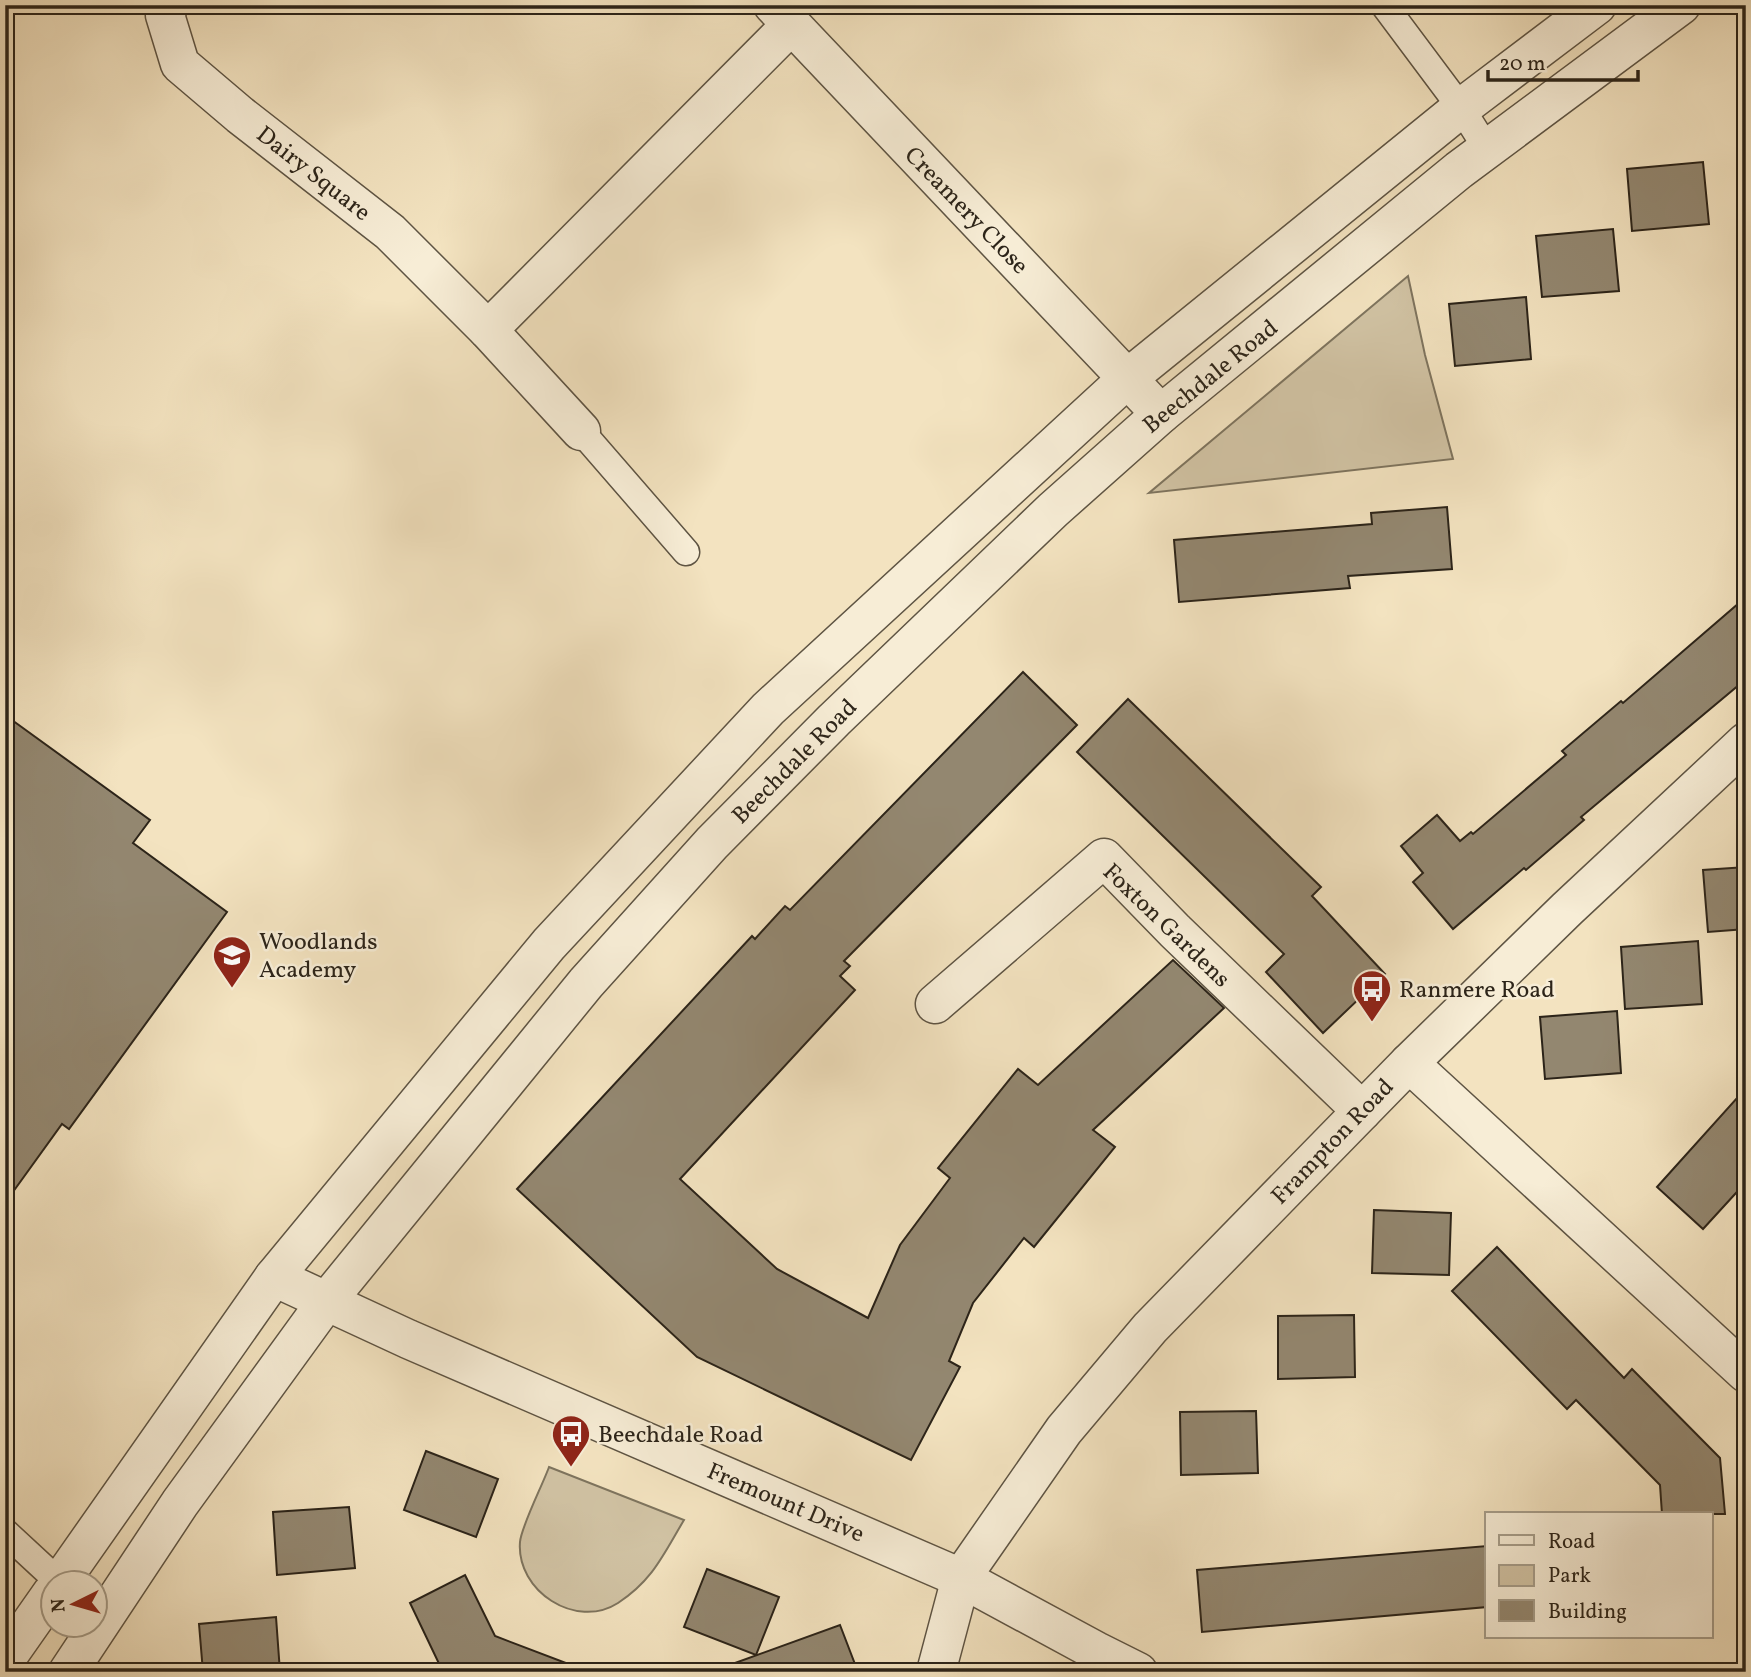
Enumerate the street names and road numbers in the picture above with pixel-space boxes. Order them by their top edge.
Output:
street label: Dairy Square [248,119,377,230]
street label: Creamery Close [896,140,1035,283]
street label: Beechdale Road [1136,312,1286,443]
street label: Beechdale Road [725,692,866,833]
street label: Foxton Gardens [1094,856,1237,996]
street label: Frampton Road [1264,1072,1403,1213]
street label: Fremount Drive [701,1455,869,1552]

